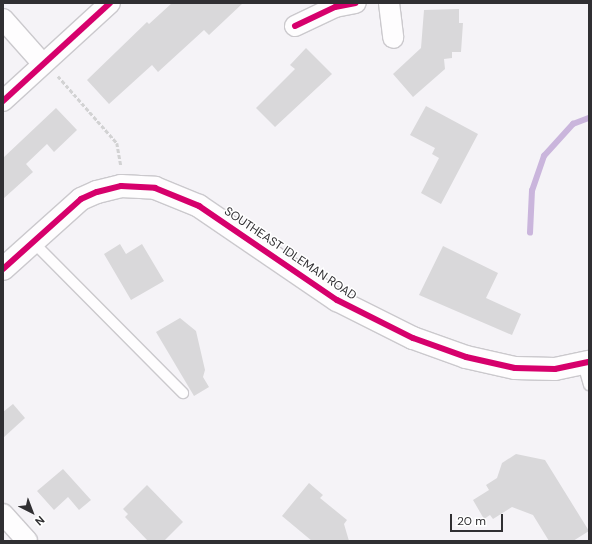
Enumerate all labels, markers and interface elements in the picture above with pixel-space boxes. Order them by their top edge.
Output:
street label: SOUTHEAST IDLEMAN ROAD [221,204,359,304]
north arrow [12,492,52,532]
scale bar [452,506,505,532]
text: N [32,513,48,529]
text: 20 m [457,513,486,529]

